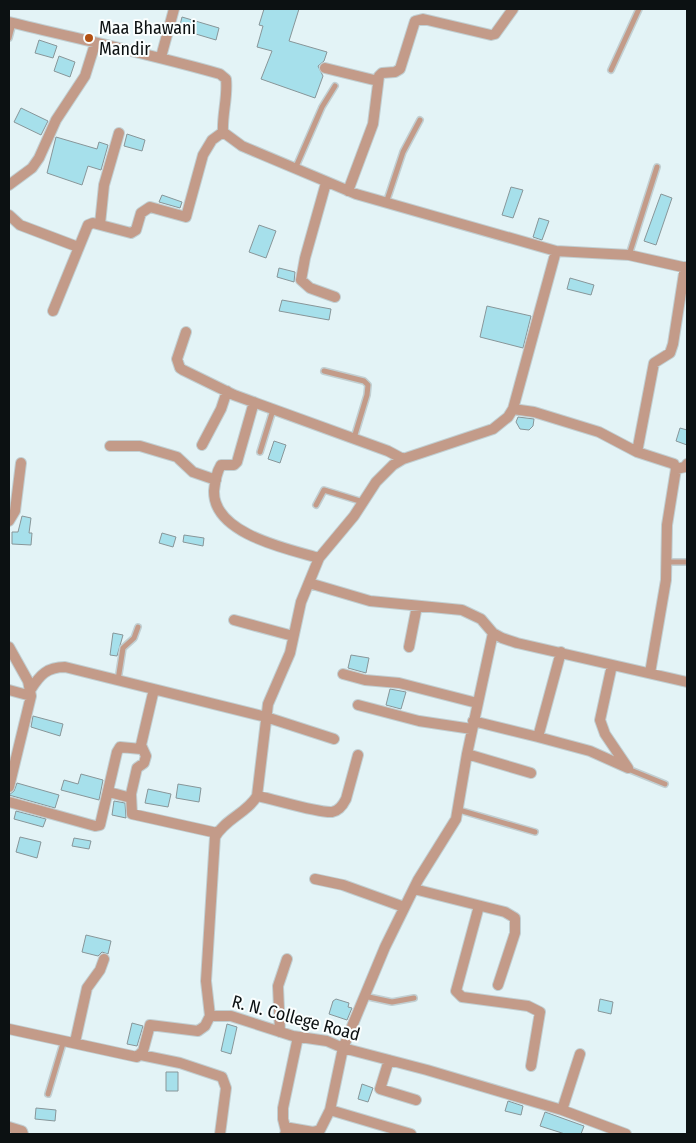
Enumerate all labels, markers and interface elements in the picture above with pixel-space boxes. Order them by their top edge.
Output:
place label: Maa Bhawani Mandir [99,17,196,60]
marker: Maa Bhawani Mandir [83,32,95,44]
street label: R. N. College Road [229,990,363,1046]

